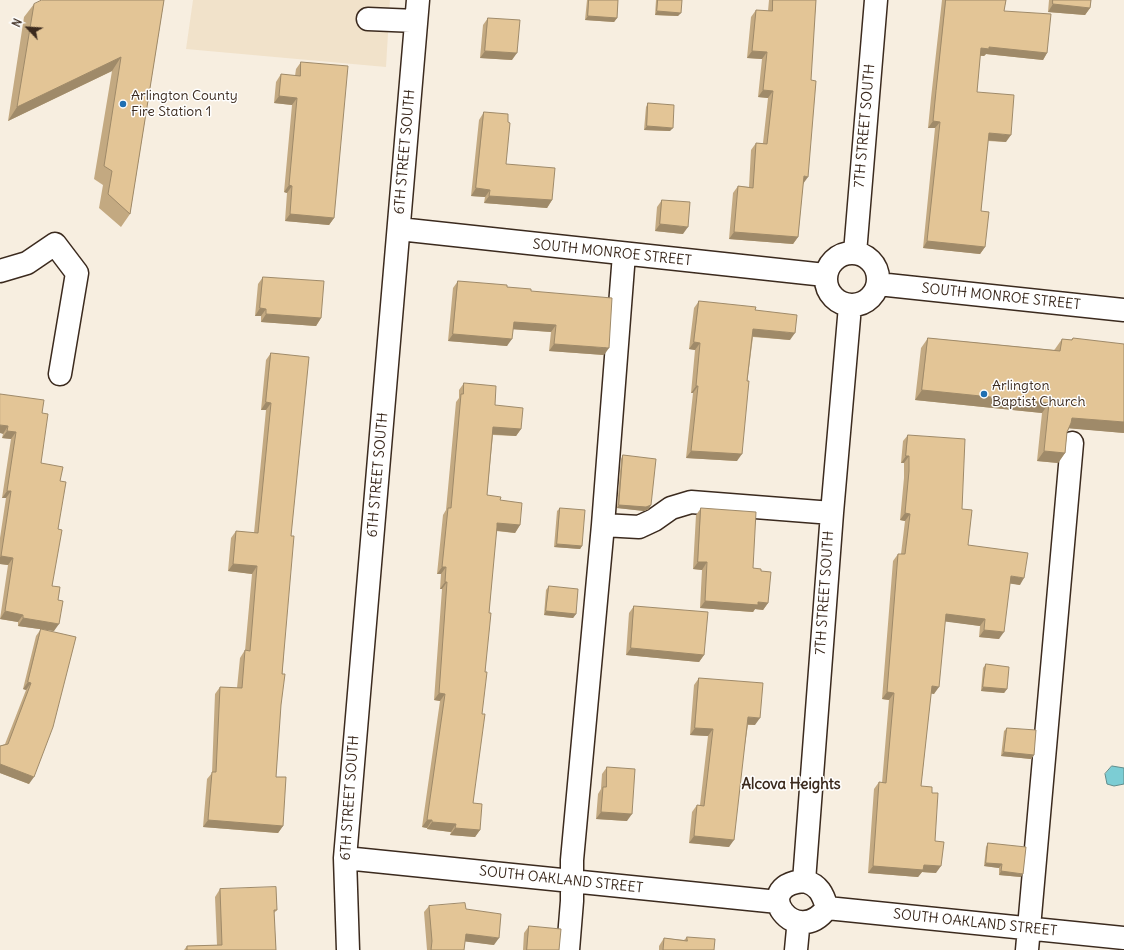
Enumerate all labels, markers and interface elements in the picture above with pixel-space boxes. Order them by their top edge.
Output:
north arrow [8,8,48,48]
text: N [9,17,25,29]
street label: 7TH STREET SOUTH [851,63,879,189]
place label: Arlington County Fire Station 1 [131,88,238,120]
street label: 6TH STREET SOUTH [391,89,419,215]
marker: Arlington County Fire Station 1 [118,99,128,109]
street label: SOUTH MONROE STREET [532,236,692,270]
street label: SOUTH MONROE STREET [921,280,1081,314]
place label: Arlington Baptist Church [992,378,1086,410]
marker: Arlington Baptist Church [979,389,989,399]
street label: 6TH STREET SOUTH [364,412,392,538]
street label: 7TH STREET SOUTH [812,530,838,656]
street label: 6TH STREET SOUTH [337,735,363,861]
district label: Alcova Heights [741,776,841,794]
street label: SOUTH OAKLAND STREET [478,863,644,897]
street label: SOUTH OAKLAND STREET [892,906,1058,940]

